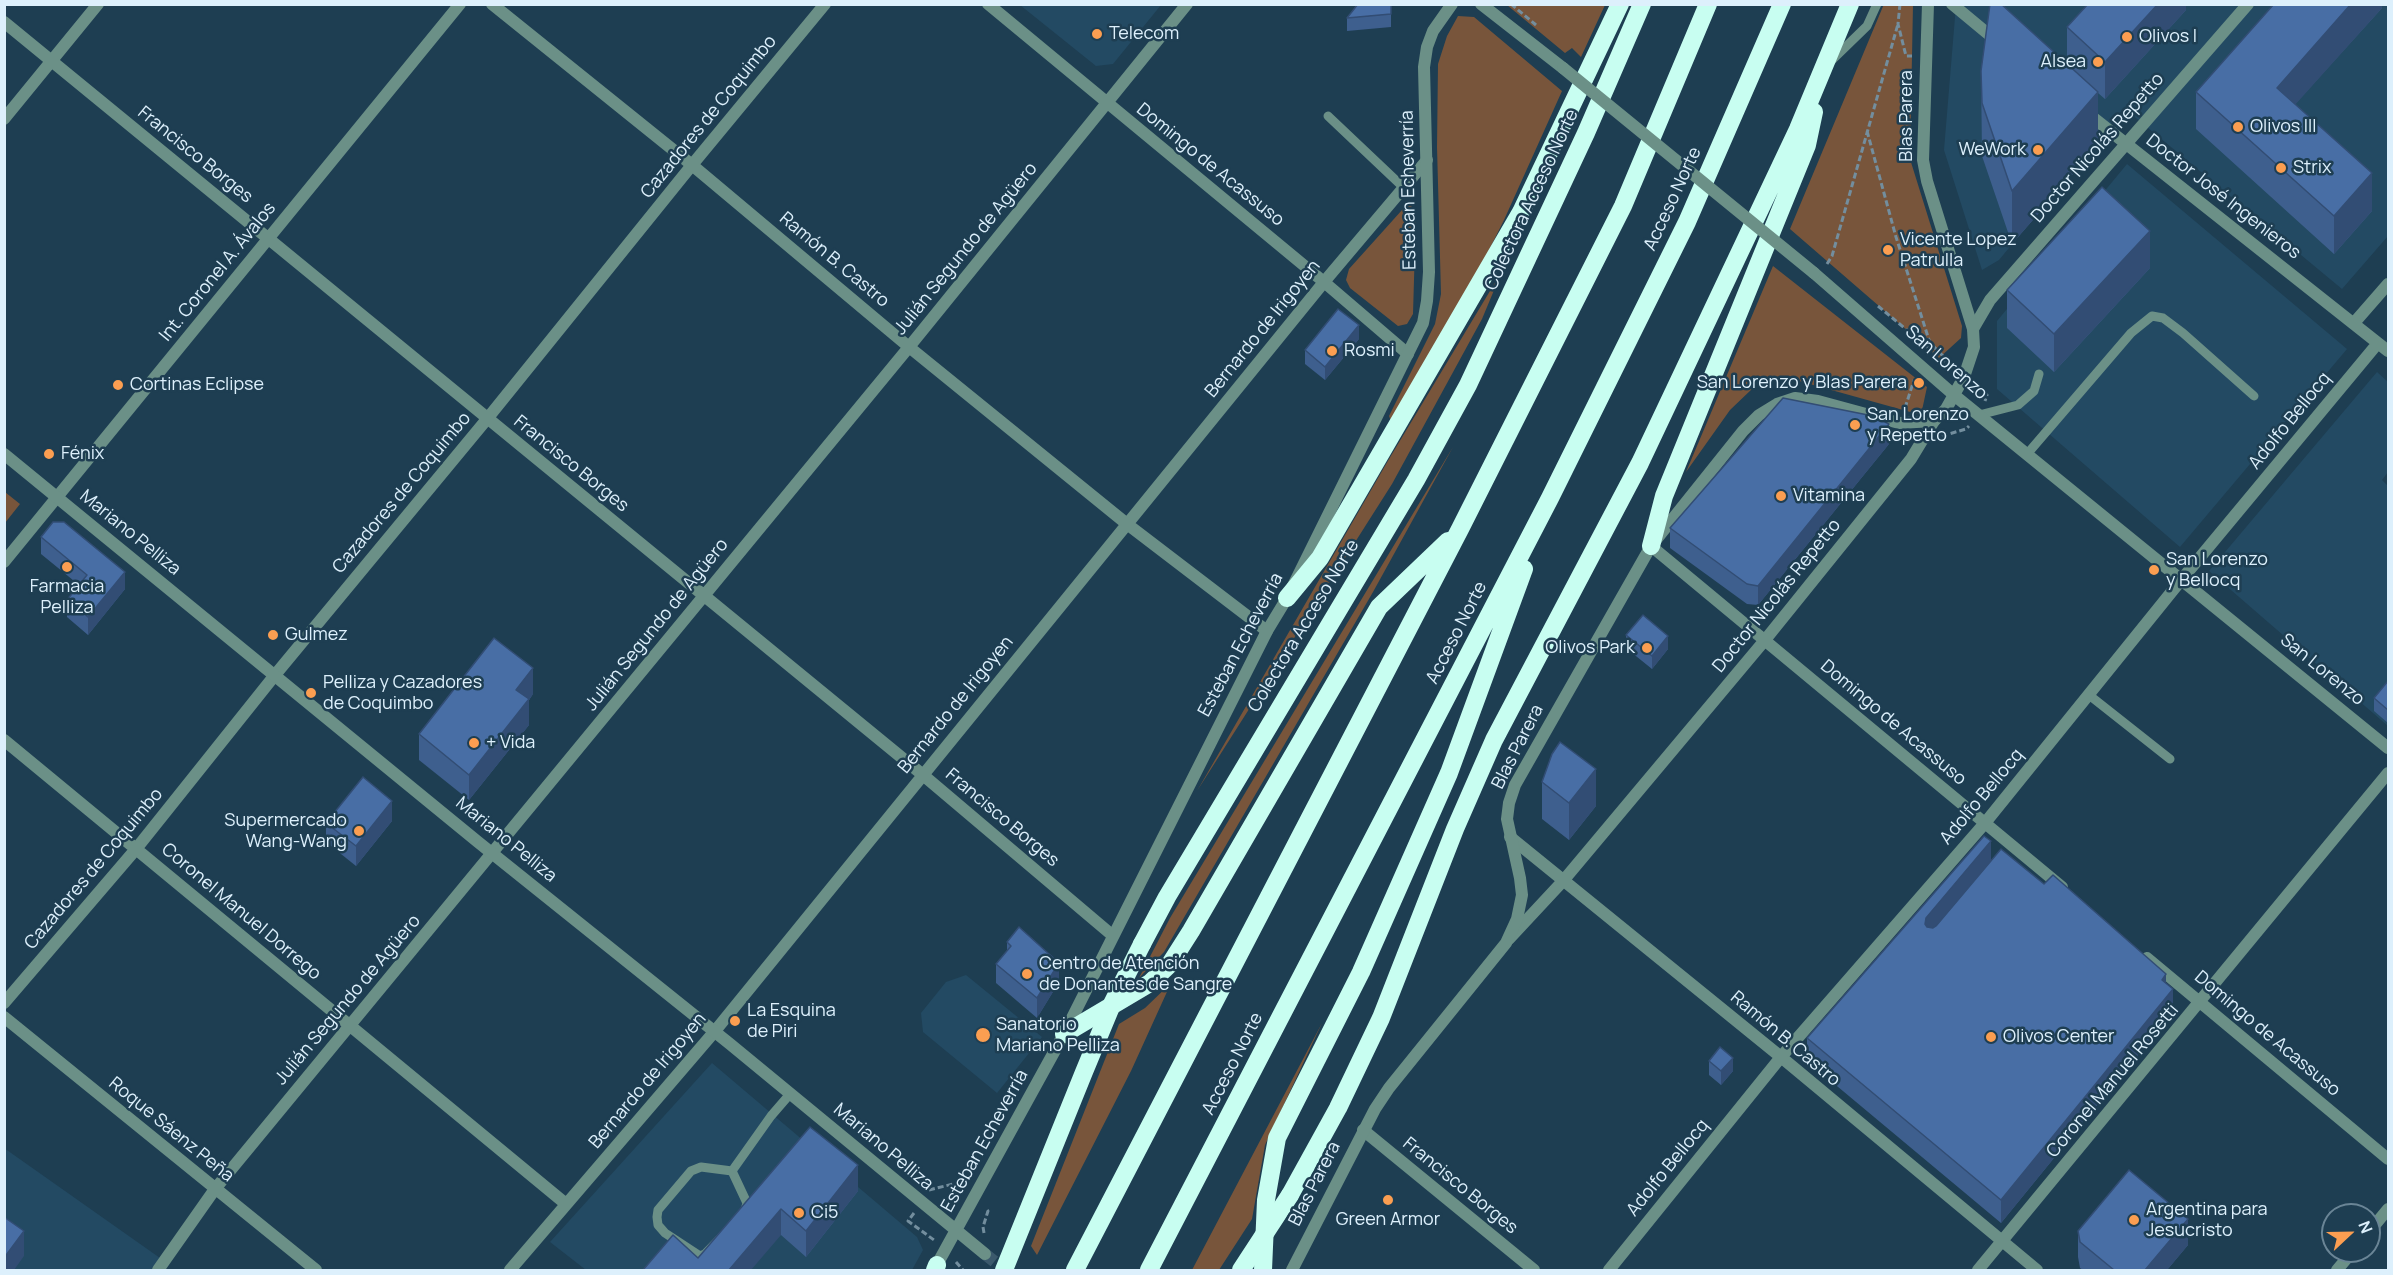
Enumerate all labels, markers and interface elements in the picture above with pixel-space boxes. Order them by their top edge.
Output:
place label: Telecom [1109,23,1179,45]
place label: Olivos I [2139,26,2197,48]
marker: Telecom [1090,27,1104,41]
marker: Olivos I [2120,30,2134,44]
street label: Cazadores de Coquimbo [637,31,781,203]
place label: Alsea [2041,51,2086,73]
marker: Alsea [2091,55,2105,69]
street label: Doctor Nicolás Repetto [2027,69,2169,227]
street label: Blas Parera [1896,70,1918,162]
street label: Domingo de Acassuso [1132,99,1288,231]
street label: Francisco Borges [133,102,257,208]
street label: Colectora Acceso Norte [1481,106,1583,294]
street label: Esteban Echeverría [1397,110,1421,270]
place label: Olivos III [2250,116,2316,138]
marker: Olivos III [2231,120,2245,134]
street label: Doctor José Ingenieros [2141,130,2305,264]
place label: WeWork [1958,139,2026,161]
marker: WeWork [2031,143,2045,157]
street label: Acceso Norte [1640,144,1706,254]
place label: Strix [2293,157,2331,179]
street label: Julián Segundo de Agüero [890,159,1042,339]
marker: Strix [2274,161,2288,175]
street label: Int. Coronel A. Ávalos [155,198,281,346]
street label: Ramón B. Castro [775,208,893,312]
place label: Vicente Lopez Patrulla [1900,229,2017,272]
marker: Vicente Lopez Patrulla [1881,243,1895,257]
street label: Bernardo de Irigoyen [1201,256,1325,402]
street label: San Lorenzo [1900,321,1992,405]
place label: Rosmi [1344,340,1395,362]
marker: Rosmi [1325,344,1339,358]
street label: Adolfo Bellocq [2244,368,2336,474]
place label: San Lorenzo y Blas Parera [1697,372,1907,394]
place label: Cortinas Eclipse [130,374,264,396]
marker: San Lorenzo y Blas Parera [1912,376,1926,390]
marker: Cortinas Eclipse [111,378,125,392]
place label: San Lorenzo y Repetto [1867,404,1969,446]
street label: Cazadores de Coquimbo [328,408,476,578]
street label: Francisco Borges [509,411,633,517]
marker: San Lorenzo y Repetto [1848,418,1862,432]
place label: Fénix [61,443,104,465]
marker: Fénix [42,447,56,461]
place label: Vitamina [1793,485,1865,507]
street label: Mariano Pelliza [75,486,185,580]
marker: Vitamina [1774,489,1788,503]
street label: Doctor Nicolás Repetto [1708,515,1846,677]
street label: Julián Segundo de Agüero [581,535,733,715]
street label: Colectora Acceso Norte [1244,536,1364,716]
place label: San Lorenzo y Bellocq [2166,549,2268,592]
marker: Farmacia Pelliza [60,560,74,574]
marker: San Lorenzo y Bellocq [2147,563,2161,577]
street label: Esteban Echeverría [1194,569,1288,721]
place label: Farmacia Pelliza [30,576,104,618]
street label: Acceso Norte [1422,578,1492,688]
place label: Gulmez [285,624,348,646]
marker: Gulmez [266,628,280,642]
street label: San Lorenzo [2276,630,2368,710]
street label: Bernardo de Irigoyen [894,632,1018,778]
place label: Olivos Park [1545,637,1635,659]
marker: Olivos Park [1640,641,1654,655]
street label: Domingo de Acassuso [1816,656,1970,790]
place label: Pelliza y Cazadores de Coquimbo [323,672,482,714]
marker: Pelliza y Cazadores de Coquimbo [304,686,318,700]
street label: Blas Parera [1488,701,1548,793]
place label: + Vida [486,732,535,754]
marker: + Vida [467,736,481,750]
street label: Adolfo Bellocq [1936,745,2028,849]
street label: Francisco Borges [941,764,1063,872]
street label: Cazadores de Coquimbo [20,784,168,954]
street label: Mariano Pelliza [451,793,561,887]
place label: Supermercado Wang-Wang [224,810,347,852]
marker: Supermercado Wang-Wang [352,824,366,838]
street label: Coronel Manuel Dorrego [157,839,325,985]
street label: Julián Segundo de Agüero [271,911,425,1089]
place label: Centro de Atención de Donantes de Sangre [1039,953,1232,996]
marker: Centro de Atención de Donantes de Sangre [1020,967,1034,981]
street label: Domingo de Acassuso [2190,967,2344,1101]
street label: Ramón B. Castro [1726,987,1844,1091]
place label: La Esquina de Piri [747,1000,836,1042]
street label: Coronel Manuel Rosetti [2042,1000,2184,1162]
street label: Bernardo de Irigoyen [585,1009,711,1153]
street label: Acceso Norte [1198,1009,1268,1119]
marker: La Esquina de Piri [728,1014,742,1028]
place label: Sanatorio Mariano Pelliza [996,1014,1120,1056]
marker: Sanatorio Mariano Pelliza [974,1026,992,1044]
place label: Olivos Center [2003,1026,2115,1048]
marker: Olivos Center [1984,1030,1998,1044]
street label: Esteban Echeverría [937,1066,1033,1216]
street label: Roque Sáenz Peña [104,1073,238,1187]
street label: Mariano Pelliza [829,1099,937,1195]
street label: Adolfo Bellocq [1622,1115,1714,1221]
street label: Francisco Borges [1398,1133,1522,1239]
street label: Blas Parera [1285,1138,1345,1230]
marker: Green Armor [1381,1193,1395,1207]
place label: Argentina para Jesucristo [2146,1199,2268,1242]
place label: Ci5 [811,1202,838,1224]
north arrow [2321,1203,2381,1263]
marker: Ci5 [792,1206,806,1220]
place label: Green Armor [1336,1209,1440,1231]
marker: Argentina para Jesucristo [2127,1213,2141,1227]
text: N [2353,1218,2378,1236]

